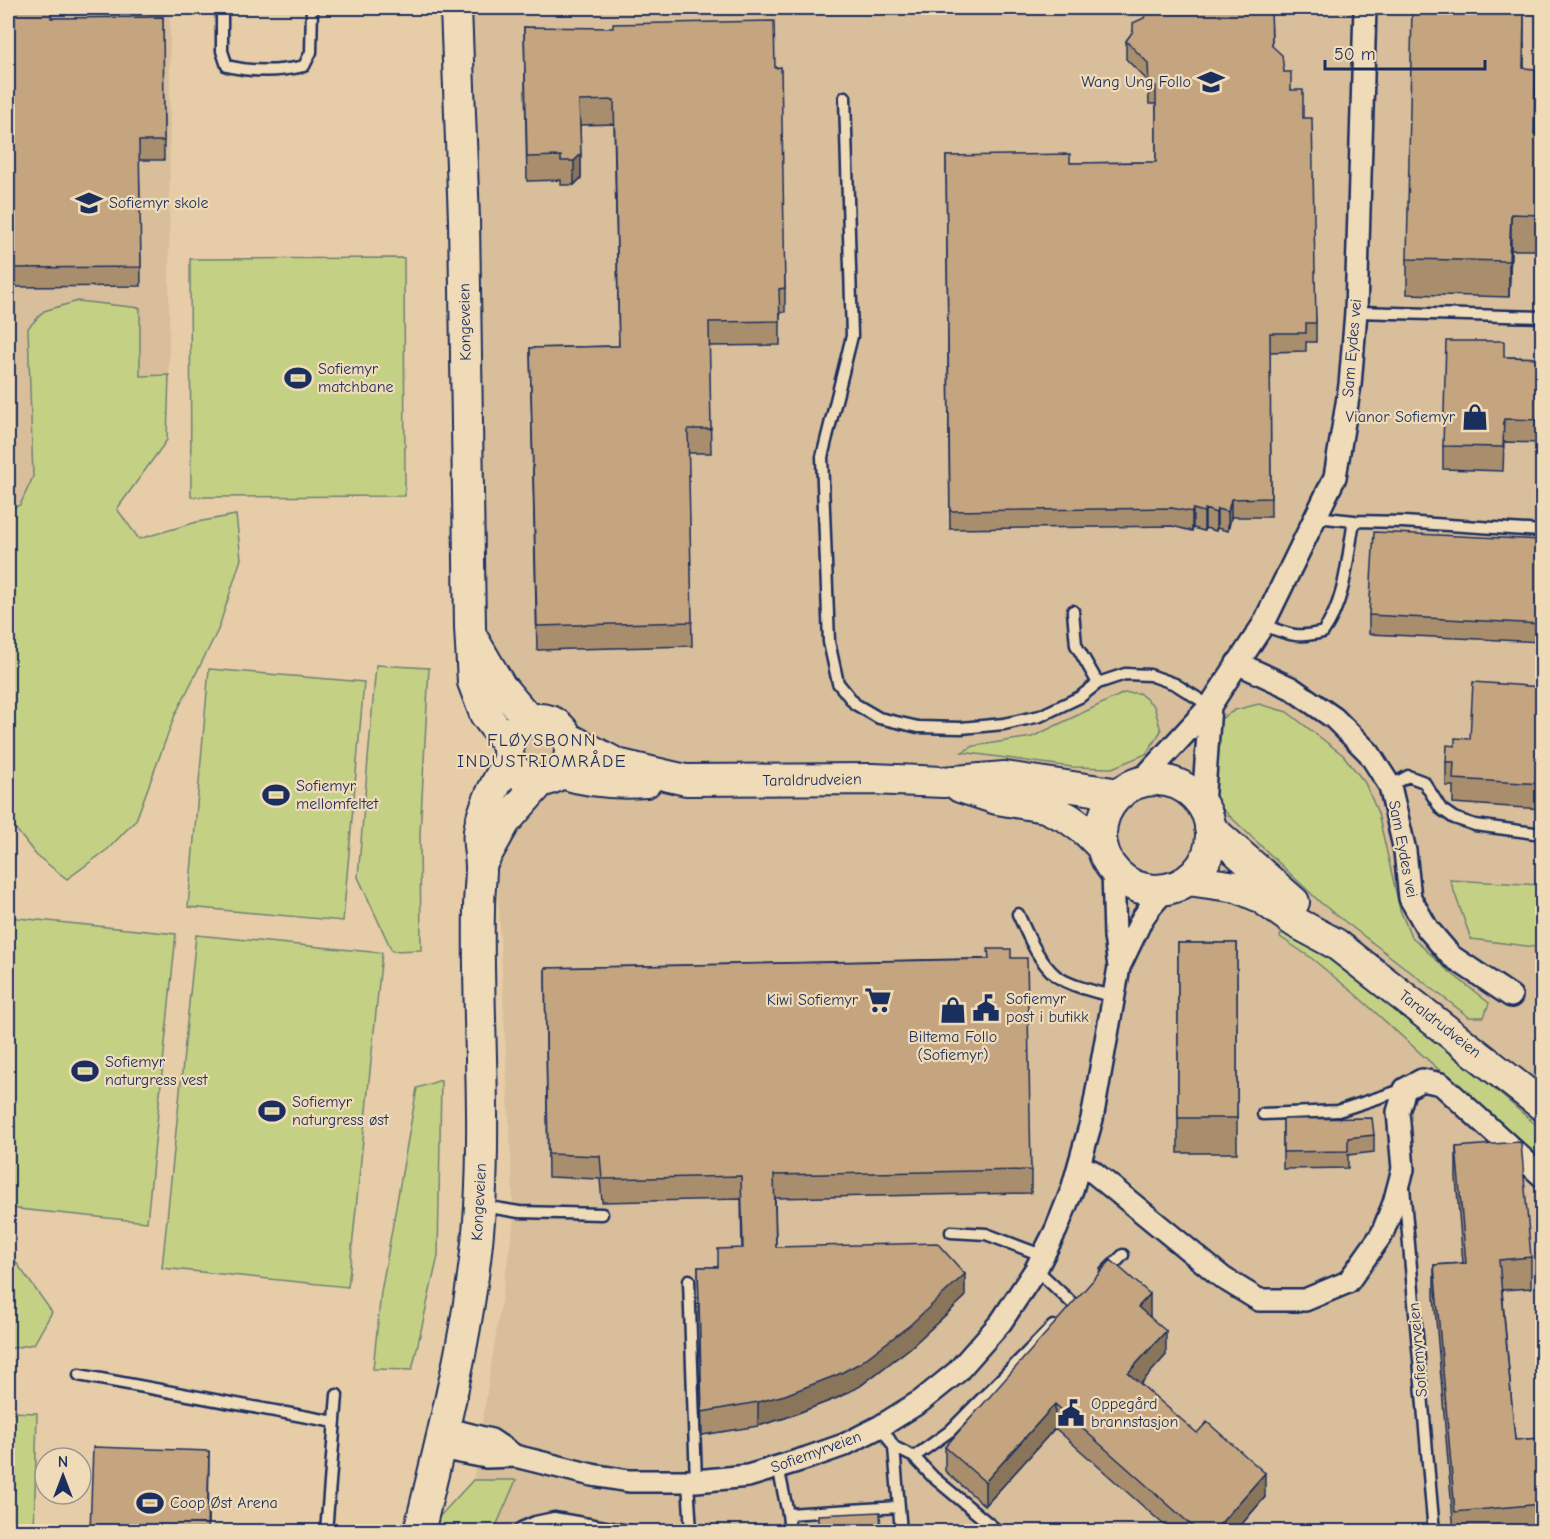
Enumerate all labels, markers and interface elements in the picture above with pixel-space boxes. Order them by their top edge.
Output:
scale bar [1325,33,1486,71]
text: 50 m [1334,44,1376,65]
school or university icon: Wang Ung Follo [1196,67,1226,97]
place label: Wang Ung Follo [1081,73,1191,91]
school or university icon: Sofiemyr skole [74,188,104,218]
place label: Sofiemyr skole [109,194,208,212]
street label: Kongeveien [455,283,475,361]
street label: Sam Eydes vei [1339,298,1365,398]
place label: Sofiemyr matchbane [318,360,394,396]
sports icon: Sofiemyr matchbane [283,363,313,393]
shop icon: Vianor Sofiemyr [1460,402,1490,432]
place label: Vianor Sofiemyr [1345,408,1456,426]
district label: FLØYSBONN INDUSTRIOMRÅDE [457,730,627,772]
street label: Taraldrudveien [762,770,862,790]
place label: Sofiemyr mellomfeltet [296,777,379,813]
sports icon: Sofiemyr mellomfeltet [261,780,291,810]
street label: Sam Eydes vei [1385,799,1421,899]
supermarket icon: Kiwi Sofiemyr [863,985,893,1015]
street label: Taraldrudveien [1395,986,1485,1062]
place label: Sofiemyr post i butikk [1006,990,1089,1026]
place label: Kiwi Sofiemyr [767,991,859,1009]
public building icon: Sofiemyr post i butikk [971,993,1001,1023]
shop icon: Biltema Follo (Sofiemyr) [938,995,968,1025]
place label: Biltema Follo (Sofiemyr) [909,1028,997,1064]
place label: Sofiemyr naturgress vest [105,1053,208,1089]
sports icon: Sofiemyr naturgress vest [70,1056,100,1086]
place label: Sofiemyr naturgress øst [292,1093,389,1129]
sports icon: Sofiemyr naturgress øst [257,1096,287,1126]
street label: Kongeveien [468,1163,490,1241]
street label: Sofiemyrveien [1405,1302,1431,1398]
place label: Oppegård brannstasjon [1091,1395,1178,1431]
public building icon: Oppegård brannstasjon [1056,1398,1086,1428]
street label: Sofiemyrveien [768,1427,864,1477]
north arrow [33,1446,93,1506]
text: N [58,1453,68,1471]
sports icon: Coop Øst Arena [135,1488,165,1518]
place label: Coop Øst Arena [170,1494,278,1512]

